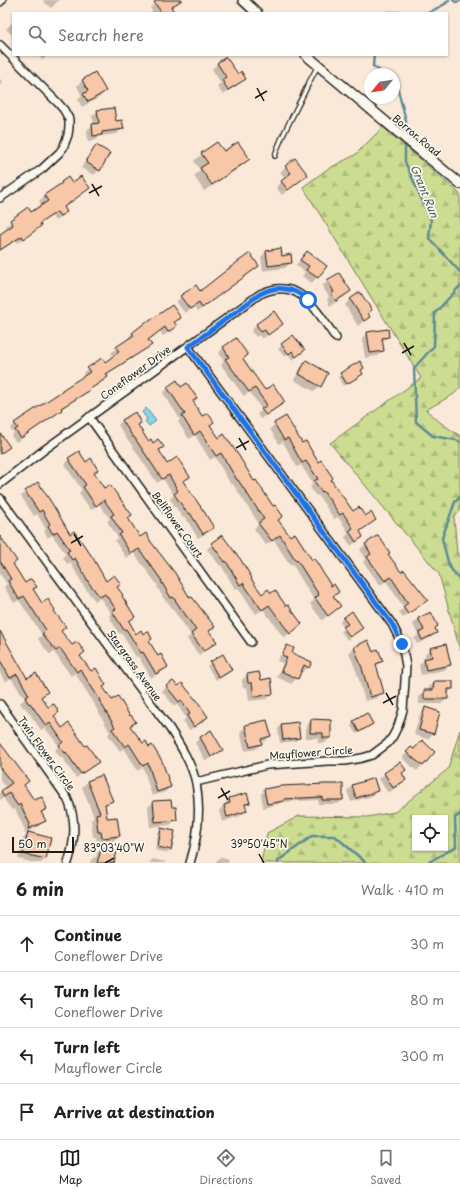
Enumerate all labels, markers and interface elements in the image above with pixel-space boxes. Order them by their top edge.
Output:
search box [12,12,448,56]
icon: search [26,23,48,45]
text: Search here [58,23,144,46]
north arrow [364,68,400,104]
street label: Borror Road [390,110,444,160]
water label: Grant Run [407,162,444,221]
route start [299,291,317,309]
street label: Coneflower Drive [97,341,173,403]
street label: Bellflower Court [149,488,207,560]
street label: Stargrass Avenue [104,626,166,704]
route end [393,635,411,653]
street label: Twin Flower Circle [15,713,79,794]
street label: Mayflower Circle [269,742,354,763]
map controls [412,815,448,851]
button: locate [412,815,448,851]
scale bar [12,835,74,854]
text: 50 m [18,835,47,852]
text: 39°50'45"N [231,836,288,851]
text: 83°03'40"W [84,840,145,855]
text: 6 min [16,876,64,902]
text: Walk · 410 m [361,880,444,899]
text: Continue [54,923,122,946]
icon: ahead [16,933,38,955]
text: 30 m [410,934,444,953]
text: Coneflower Drive [54,946,163,965]
text: Turn left [54,979,120,1002]
icon: left [16,989,38,1011]
text: 80 m [410,990,444,1009]
text: Coneflower Drive [54,1002,163,1021]
text: Turn left [54,1035,120,1058]
icon: left [16,1045,38,1067]
text: 300 m [400,1046,444,1065]
text: Mayflower Circle [54,1058,163,1077]
text: Arrive at destination [54,1100,215,1123]
icon: arrive [16,1101,38,1123]
tab: Map [59,1147,82,1188]
tab: Directions [199,1147,253,1188]
tab: Saved [370,1147,401,1188]

